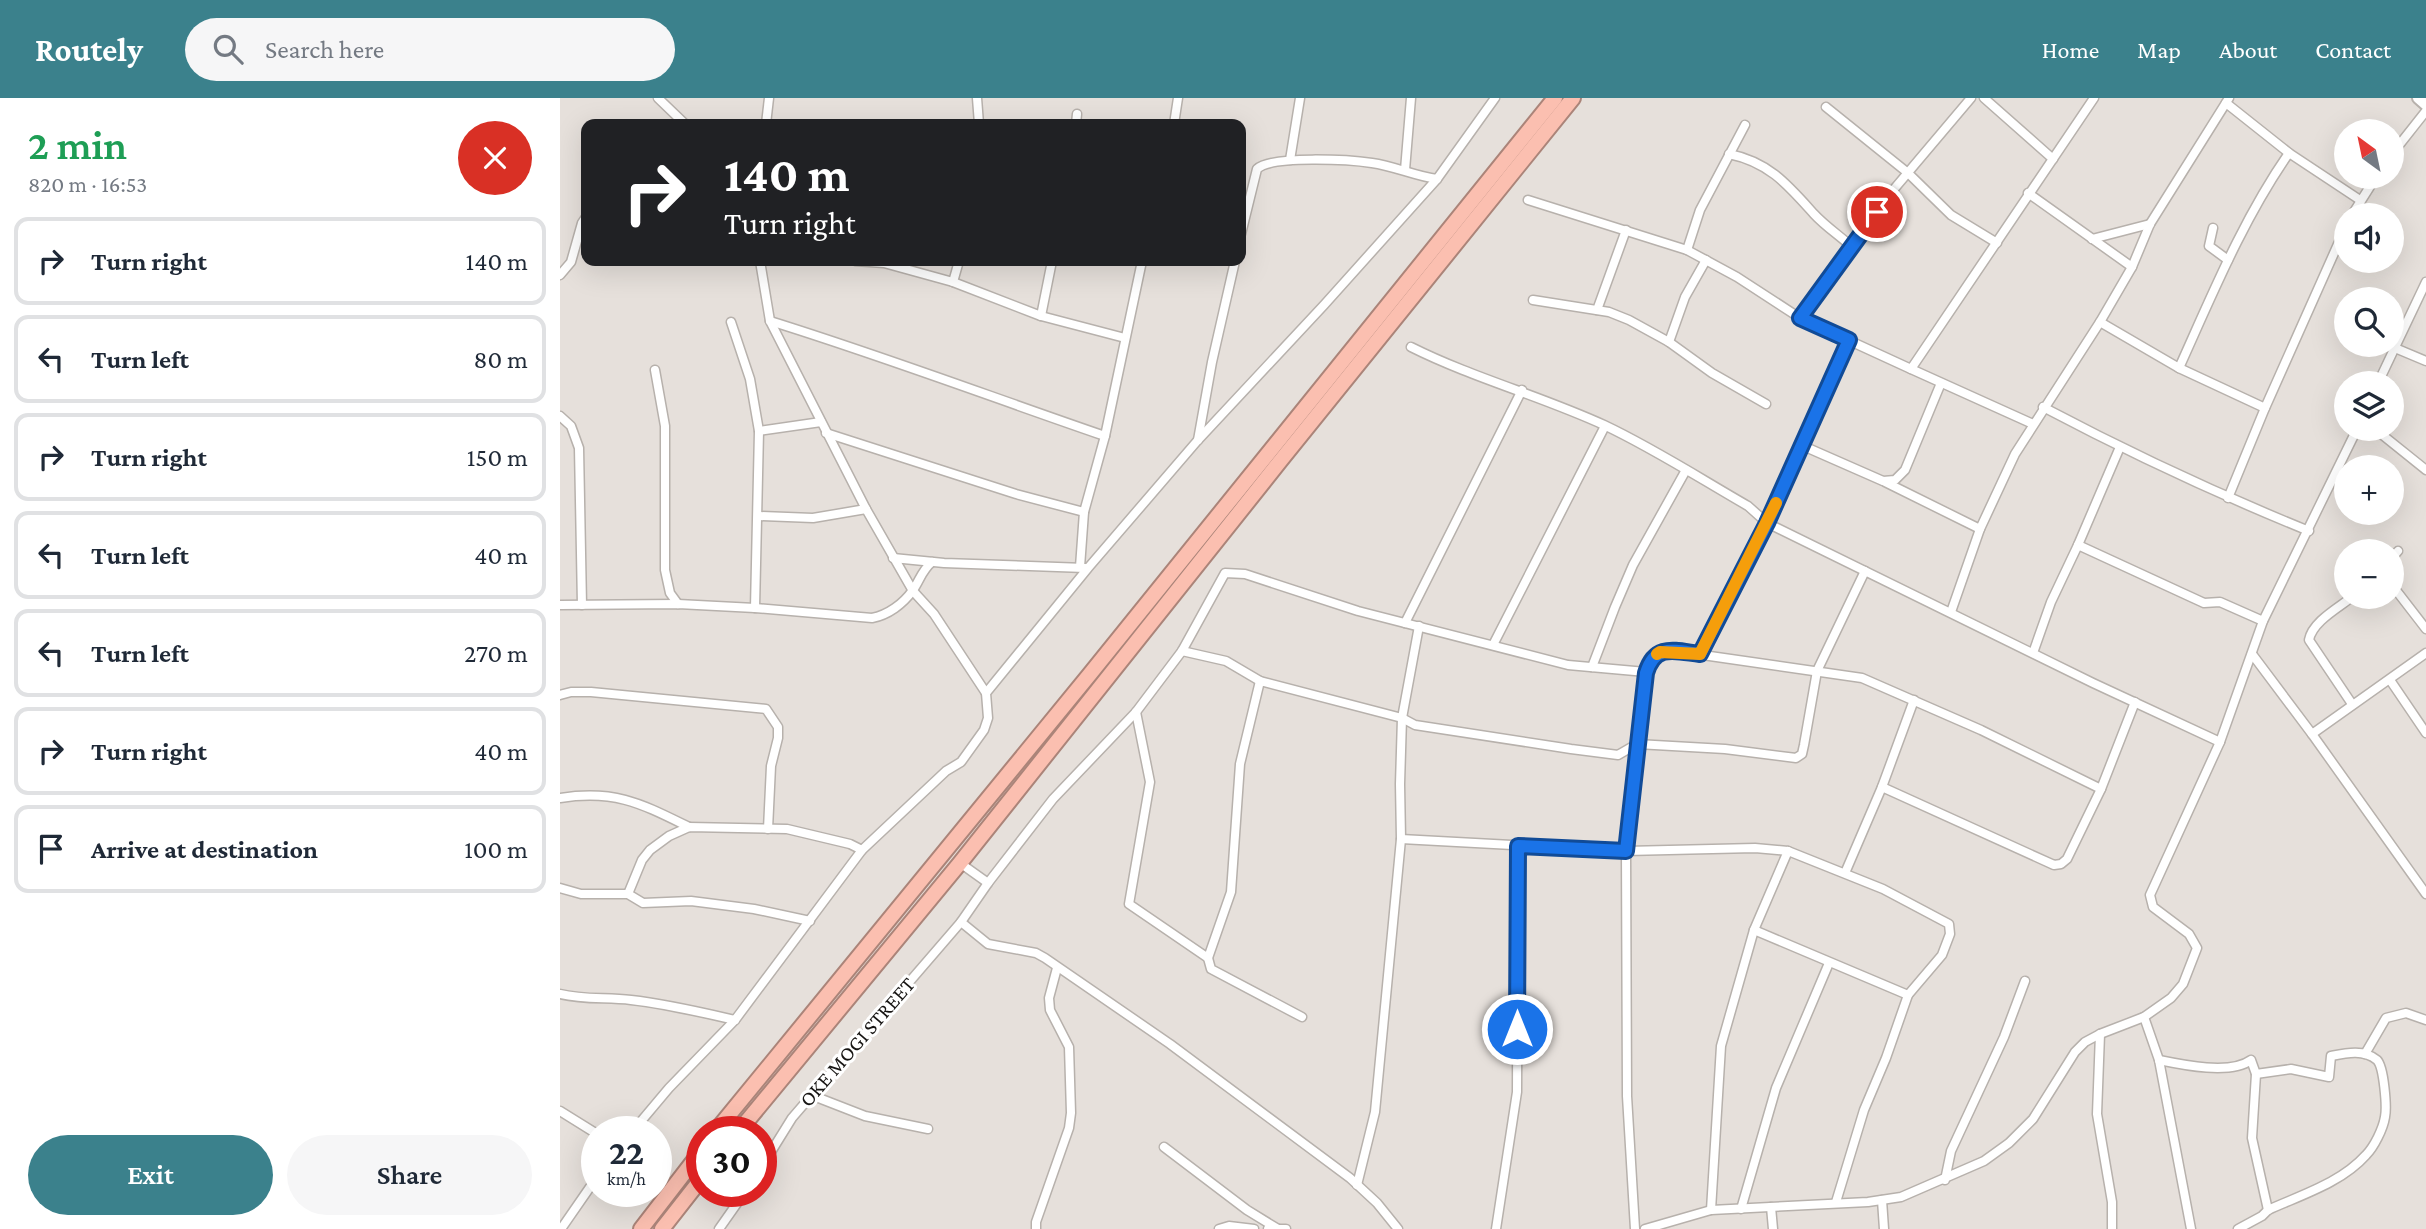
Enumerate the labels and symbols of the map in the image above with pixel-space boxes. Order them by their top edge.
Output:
north arrow [2334,119,2404,189]
pin [1847,182,1907,242]
street label: OKE MOGI STREET [794,972,920,1112]
position arrow [1480,992,1554,1066]
speed limit sign: 30 [686,1116,777,1207]

